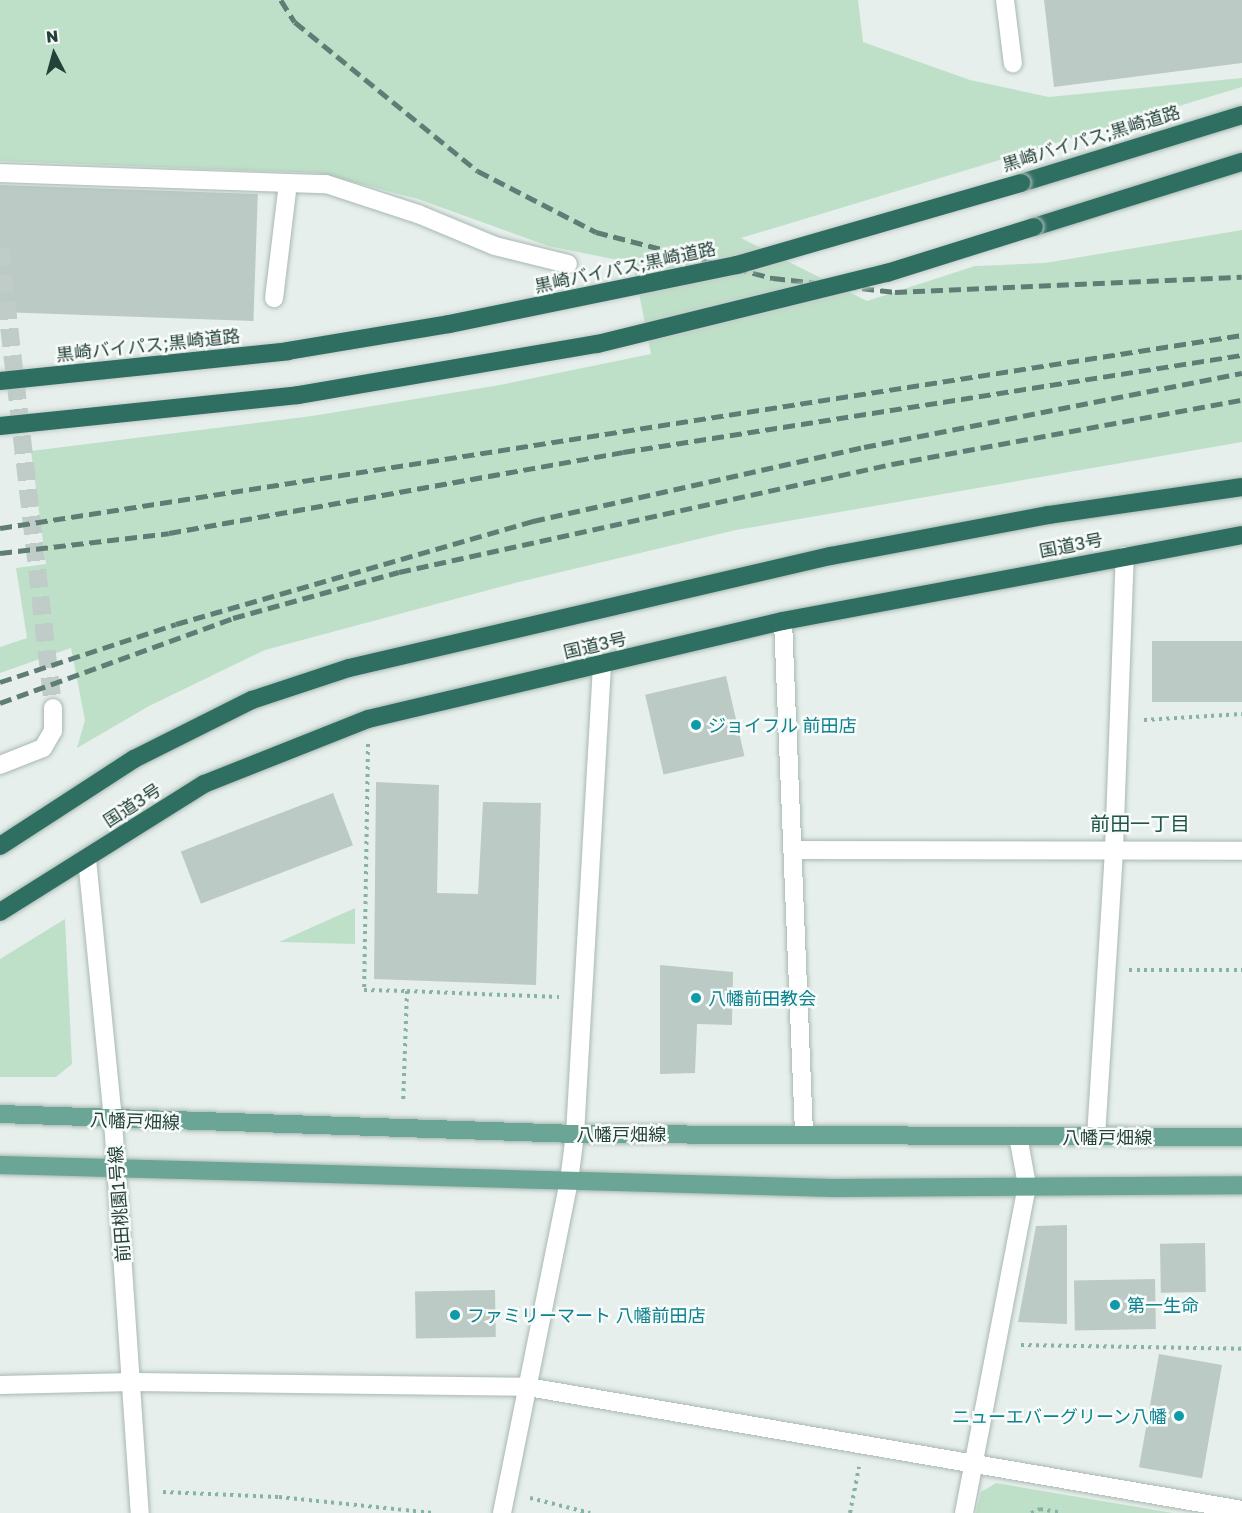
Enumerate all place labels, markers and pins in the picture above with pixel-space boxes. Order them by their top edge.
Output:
place label: ジョイフル 前田店 [708,714,856,736]
marker: ジョイフル 前田店 [689,718,703,732]
place label: 八幡前田教会 [708,987,816,1009]
marker: 八幡前田教会 [689,991,703,1005]
place label: 第一生命 [1127,1294,1199,1316]
marker: 第一生命 [1108,1298,1122,1312]
place label: ファミリーマート 八幡前田店 [467,1304,705,1326]
marker: ファミリーマート 八幡前田店 [448,1308,462,1322]
place label: ニューエバーグリーン八幡 [951,1405,1167,1427]
marker: ニューエバーグリーン八幡 [1172,1409,1186,1423]

